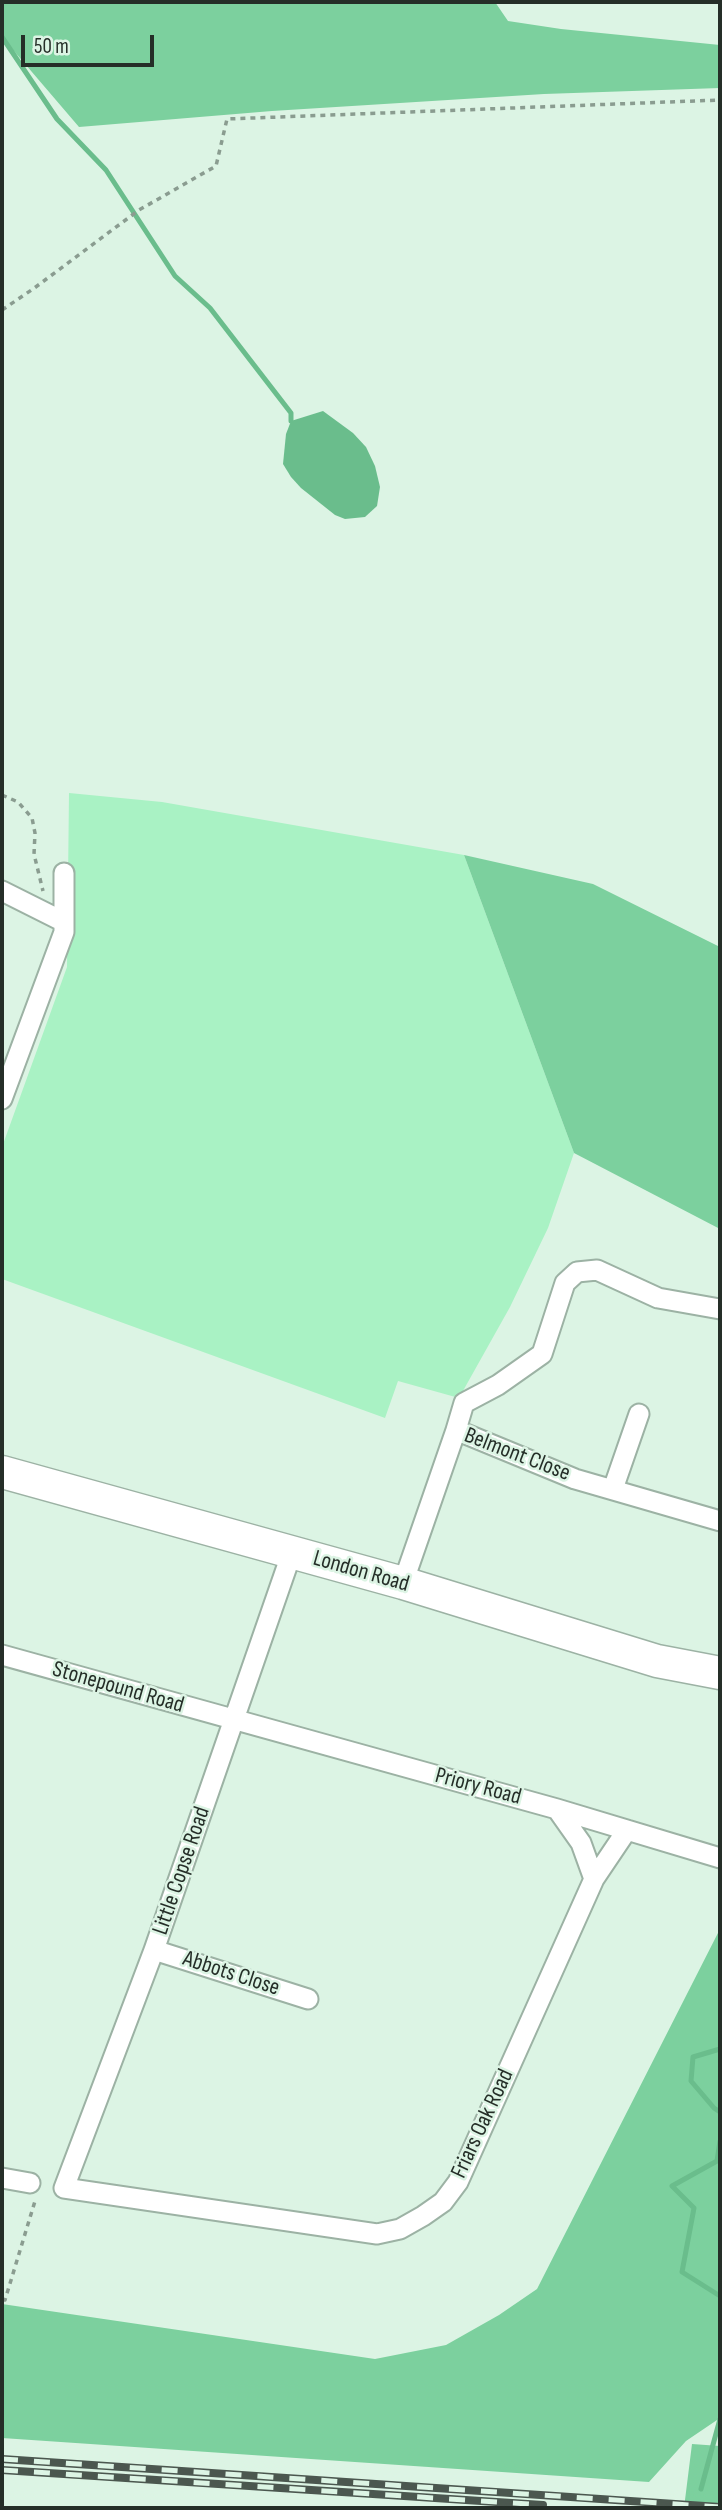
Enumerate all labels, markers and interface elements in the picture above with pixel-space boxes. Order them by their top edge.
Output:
scale bar [24,21,158,65]
text: 50 m [34,34,69,59]
street label: Belmont Close [460,1422,574,1488]
street label: London Road [310,1545,412,1599]
street label: Stonepound Road [49,1656,187,1720]
street label: Priory Road [432,1762,524,1812]
street label: Little Copse Road [147,1803,217,1939]
street label: Abbots Close [179,1945,283,2003]
street label: Friars Oak Road [446,2065,520,2183]

